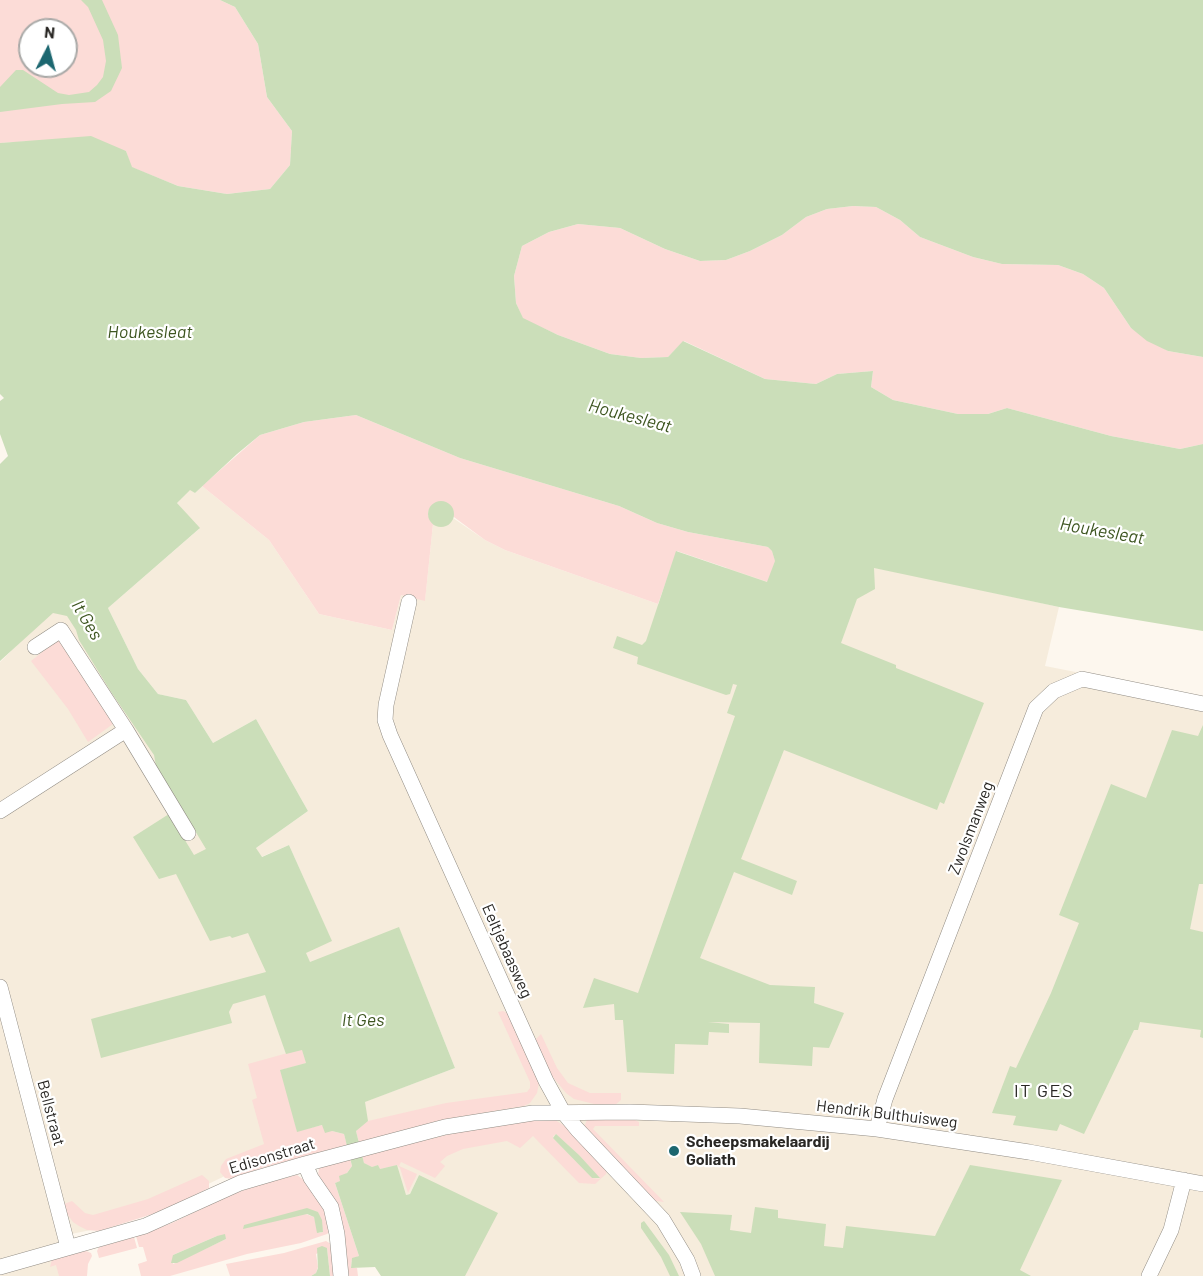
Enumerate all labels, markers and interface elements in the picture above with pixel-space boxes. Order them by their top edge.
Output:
north arrow [18,18,78,78]
text: N [43,22,56,42]
water label: Houkesleat [107,321,193,343]
water label: Houkesleat [586,395,674,437]
water label: Houkesleat [1058,513,1146,549]
water label: It Ges [67,596,107,644]
street label: Zwolsmanweg [944,779,998,877]
street label: Eeltjebaasweg [478,901,536,1001]
water label: It Ges [342,1009,384,1031]
street label: Bellstraat [33,1078,69,1148]
district label: IT GES [1014,1080,1074,1102]
street label: Hendrik Bulthuisweg [815,1096,959,1132]
place label: Scheepsmakelaardij Goliath [686,1132,830,1170]
street label: Edisonstraat [227,1134,317,1178]
marker: Scheepsmakelaardij Goliath [667,1144,681,1158]

